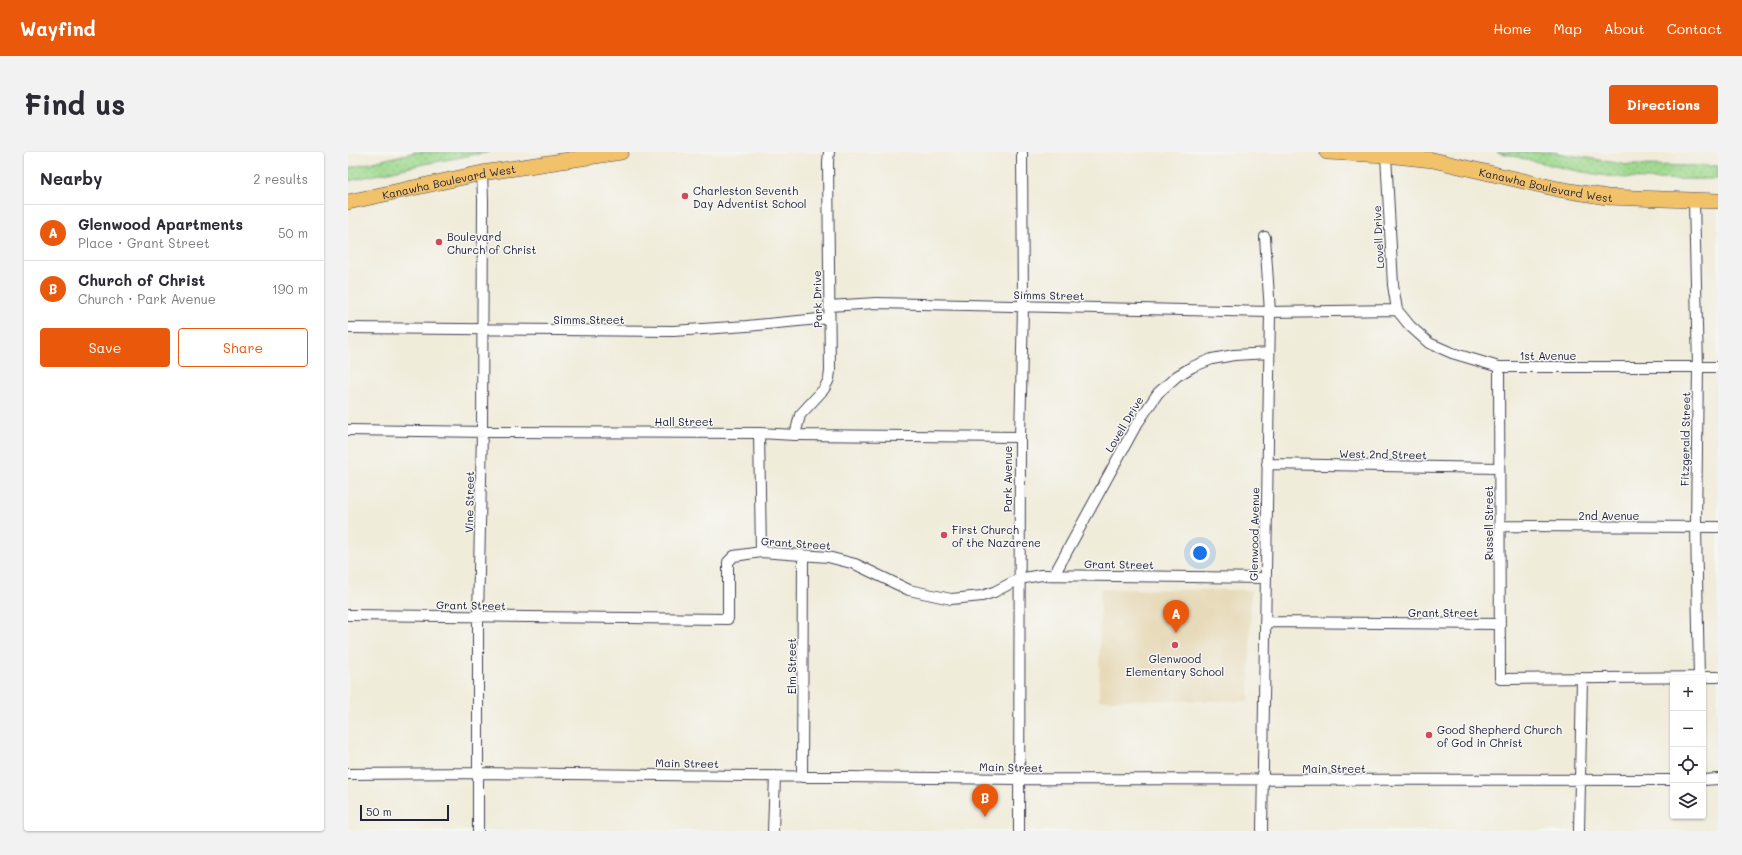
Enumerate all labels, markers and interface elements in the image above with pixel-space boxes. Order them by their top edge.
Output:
text: Wayfind [20,16,96,41]
text: Home [1493,19,1531,38]
text: Map [1553,19,1582,38]
text: About [1604,19,1645,38]
text: Contact [1667,19,1722,38]
button: Directions [1609,85,1718,124]
text: Find us [24,86,125,122]
street label: Kanawha Boulevard West [381,160,517,202]
street label: Kanawha Boulevard West [1478,163,1613,205]
text: Nearby [40,167,102,189]
text: 2 results [253,170,308,187]
place label: Charleston Seventh Day Adventist School [693,183,807,211]
marker: Charleston Seventh Day Adventist School [680,191,690,201]
street label: Lovell Drive [1369,205,1387,269]
text: Glenwood Apartments [78,214,243,234]
text: A [48,224,58,241]
text: 50 m [278,224,308,241]
place label: Boulevard Church of Christ [447,229,536,257]
text: Place · Grant Street [78,234,210,251]
marker: Boulevard Church of Christ [434,237,444,247]
text: Church of Christ [78,270,205,290]
street label: Park Drive [809,270,825,328]
text: B [49,280,57,297]
text: 190 m [272,280,308,297]
street label: Simms Street [1013,287,1085,303]
text: Church · Park Avenue [78,290,216,307]
street label: Simms Street [554,312,625,327]
button: Save [40,328,170,367]
button: Share [178,328,308,367]
street label: 1st Avenue [1520,348,1577,363]
street label: Fitzgerald Street [1677,392,1693,486]
street label: Lovell Drive [1101,393,1147,455]
street label: Hall Street [655,414,714,429]
street label: Park Avenue [1000,446,1015,512]
street label: West 2nd Street [1339,446,1427,462]
street label: Vine Street [461,471,477,533]
street label: Russell Street [1481,486,1496,560]
street label: Glenwood Avenue [1246,487,1262,581]
street label: 2nd Avenue [1579,508,1640,523]
place label: First Church of the Nazarene [952,522,1041,550]
marker: First Church of the Nazarene [939,530,949,540]
street label: Grant Street [761,533,832,553]
your location [1190,543,1210,563]
street label: Grant Street [1084,556,1154,572]
street label: Grant Street [436,597,506,613]
pin: A [1163,600,1189,633]
street label: Grant Street [1408,605,1478,620]
street label: Elm Street [784,638,799,694]
marker: Glenwood Elementary School [1170,640,1180,650]
place label: Glenwood Elementary School [1126,651,1224,679]
map controls [1670,675,1706,819]
button: + [1670,675,1706,711]
button: − [1670,711,1706,747]
place label: Good Shepherd Church of God in Christ [1437,722,1562,750]
marker: Good Shepherd Church of God in Christ [1424,730,1434,740]
button: locate [1670,747,1706,783]
street label: Main Street [655,755,719,771]
street label: Main Street [979,759,1043,775]
street label: Main Street [1302,761,1366,776]
button: layers [1670,783,1706,819]
pin: B [972,784,998,817]
scale bar [360,803,449,822]
text: 50 m [366,804,392,819]

